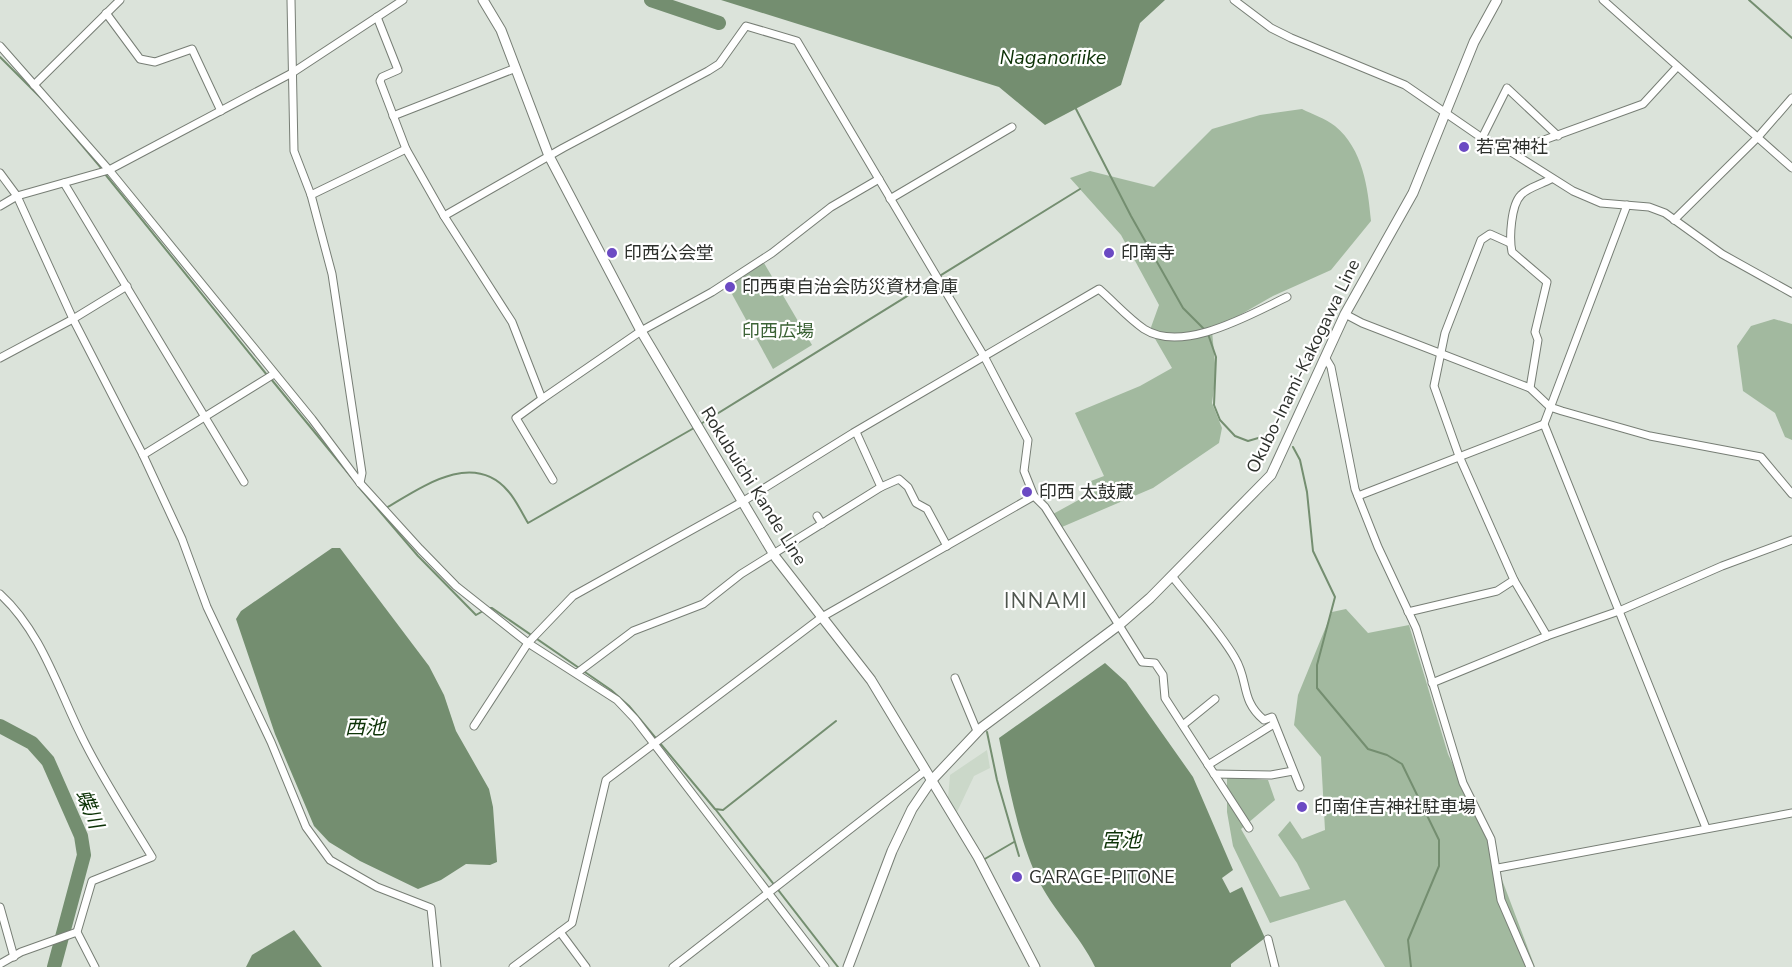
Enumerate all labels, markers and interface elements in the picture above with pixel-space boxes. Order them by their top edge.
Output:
water label: Naganoriike [999,44,1107,71]
place label: 若宮神社 [1476,135,1548,159]
marker: 若宮神社 [1457,140,1471,154]
place label: 印西公会堂 [624,241,714,265]
place label: 印南寺 [1121,241,1175,265]
marker: 印西公会堂 [605,246,619,260]
marker: 印南寺 [1102,246,1116,260]
street label: Okubo-Inami-Kakogawa Line [1241,255,1365,477]
place label: 印西東自治会防災資材倉庫 [742,275,958,299]
marker: 印西東自治会防災資材倉庫 [723,280,737,294]
park label: 印西広場 [742,319,814,343]
street label: Rokubuichi Kande Line [695,402,813,570]
place label: 印西 太鼓蔵 [1039,480,1134,504]
marker: 印西 太鼓蔵 [1020,485,1034,499]
district label: INNAMI [1004,587,1088,615]
water label: 西池 [345,714,387,741]
water label: 蝶川 [70,786,110,835]
place label: 印南住吉神社駐車場 [1314,795,1476,819]
marker: 印南住吉神社駐車場 [1295,800,1309,814]
water label: 宮池 [1101,827,1143,854]
place label: GARAGE-PITONE [1029,865,1175,889]
marker: GARAGE-PITONE [1010,870,1024,884]

